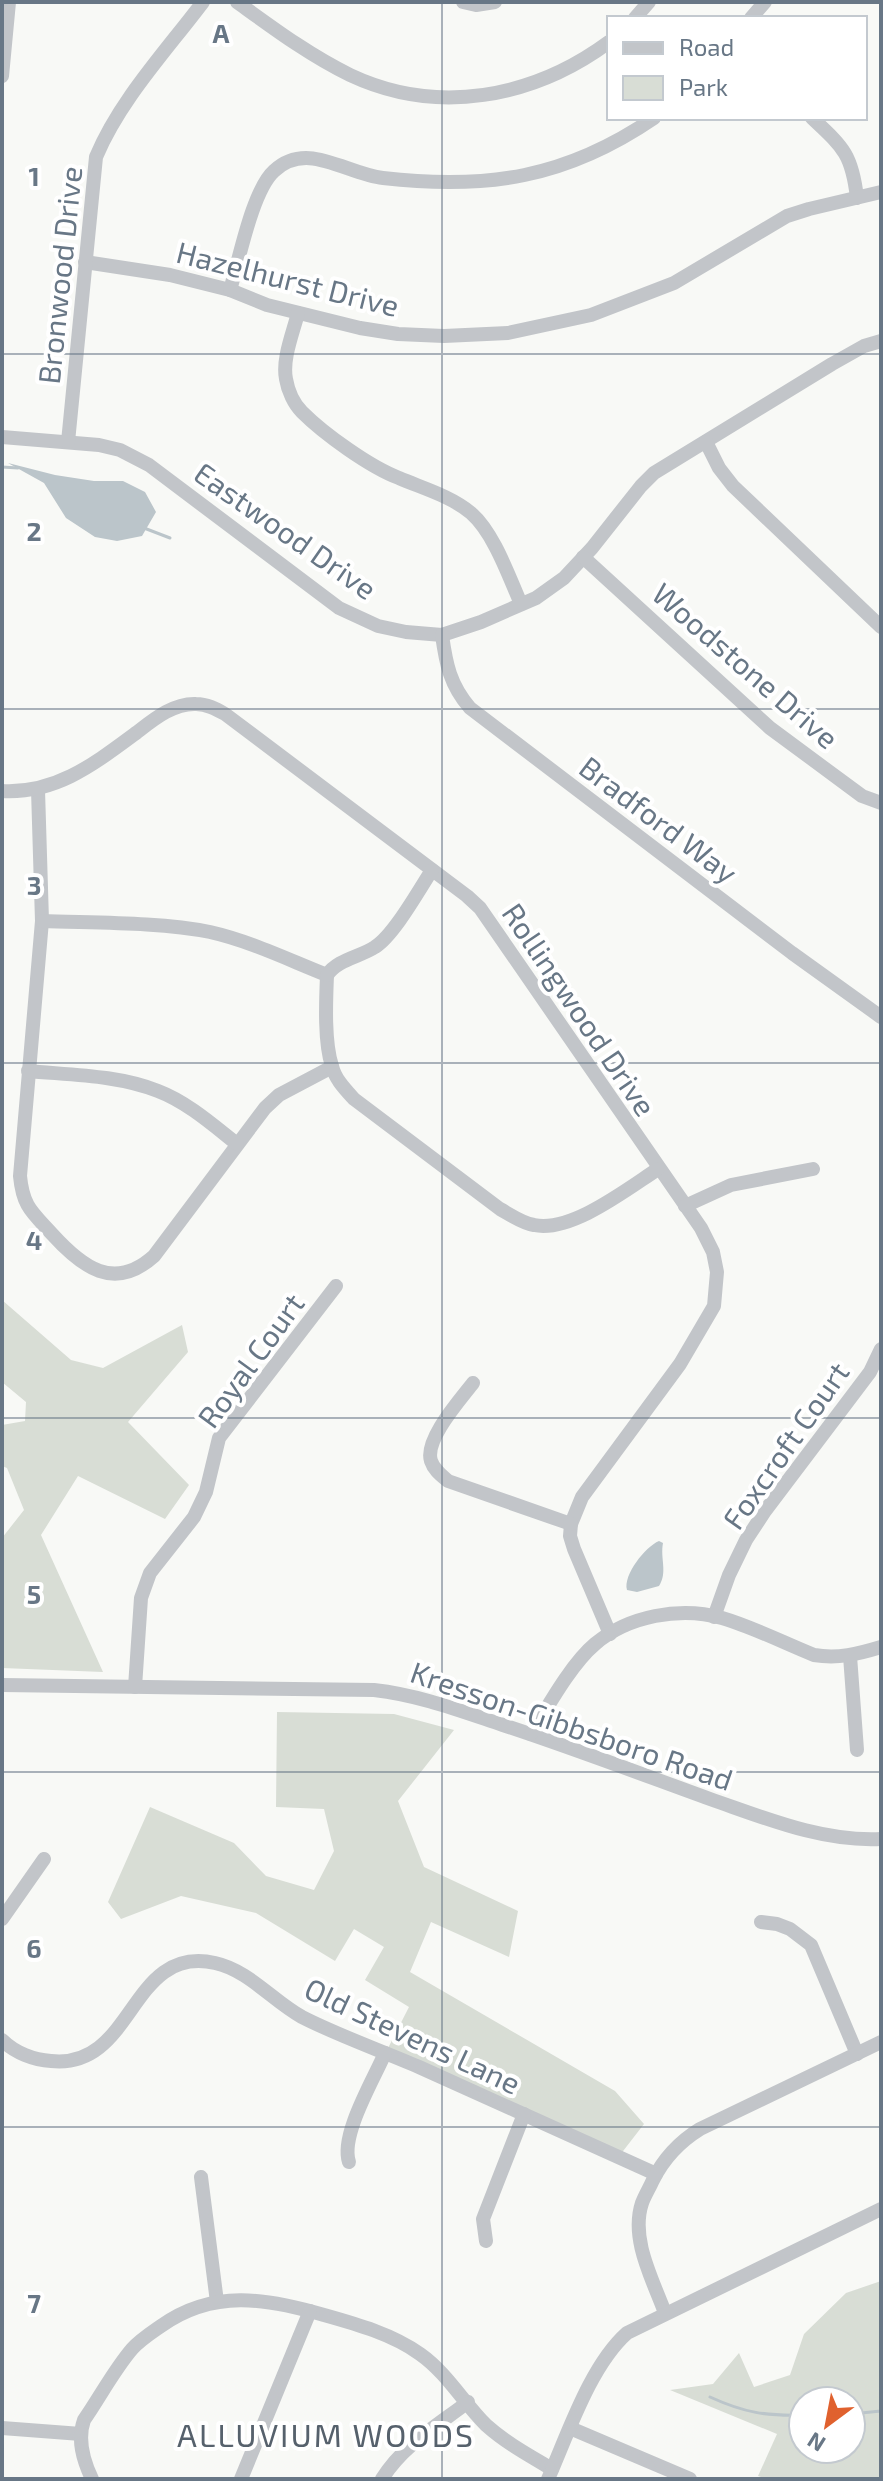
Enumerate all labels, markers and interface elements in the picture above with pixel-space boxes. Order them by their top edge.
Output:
legend [607,16,867,120]
text: A [213,17,230,48]
text: Road [679,32,734,61]
text: Park [679,72,728,101]
text: 1 [28,160,40,191]
street label: Bronwood Drive [30,164,88,386]
street label: Hazelhurst Drive [173,233,403,323]
street label: Eastwood Drive [188,454,384,606]
text: 2 [26,515,42,546]
street label: Woodstone Drive [646,575,846,755]
street label: Bradford Way [573,748,745,890]
text: 3 [27,869,41,900]
street label: Rollingwood Drive [496,896,664,1122]
text: 4 [26,1224,42,1255]
street label: Royal Court [189,1286,311,1434]
street label: Foxcroft Court [714,1355,856,1535]
text: 5 [27,1578,41,1609]
street label: Kresson-Gibbsboro Road [406,1653,738,1797]
text: 6 [26,1932,42,1963]
street label: Old Stevens Lane [300,1969,526,2101]
text: 7 [27,2287,41,2318]
north arrow [787,2385,867,2465]
district label: ALLUVIUM WOODS [177,2415,475,2453]
text: N [802,2428,829,2458]

